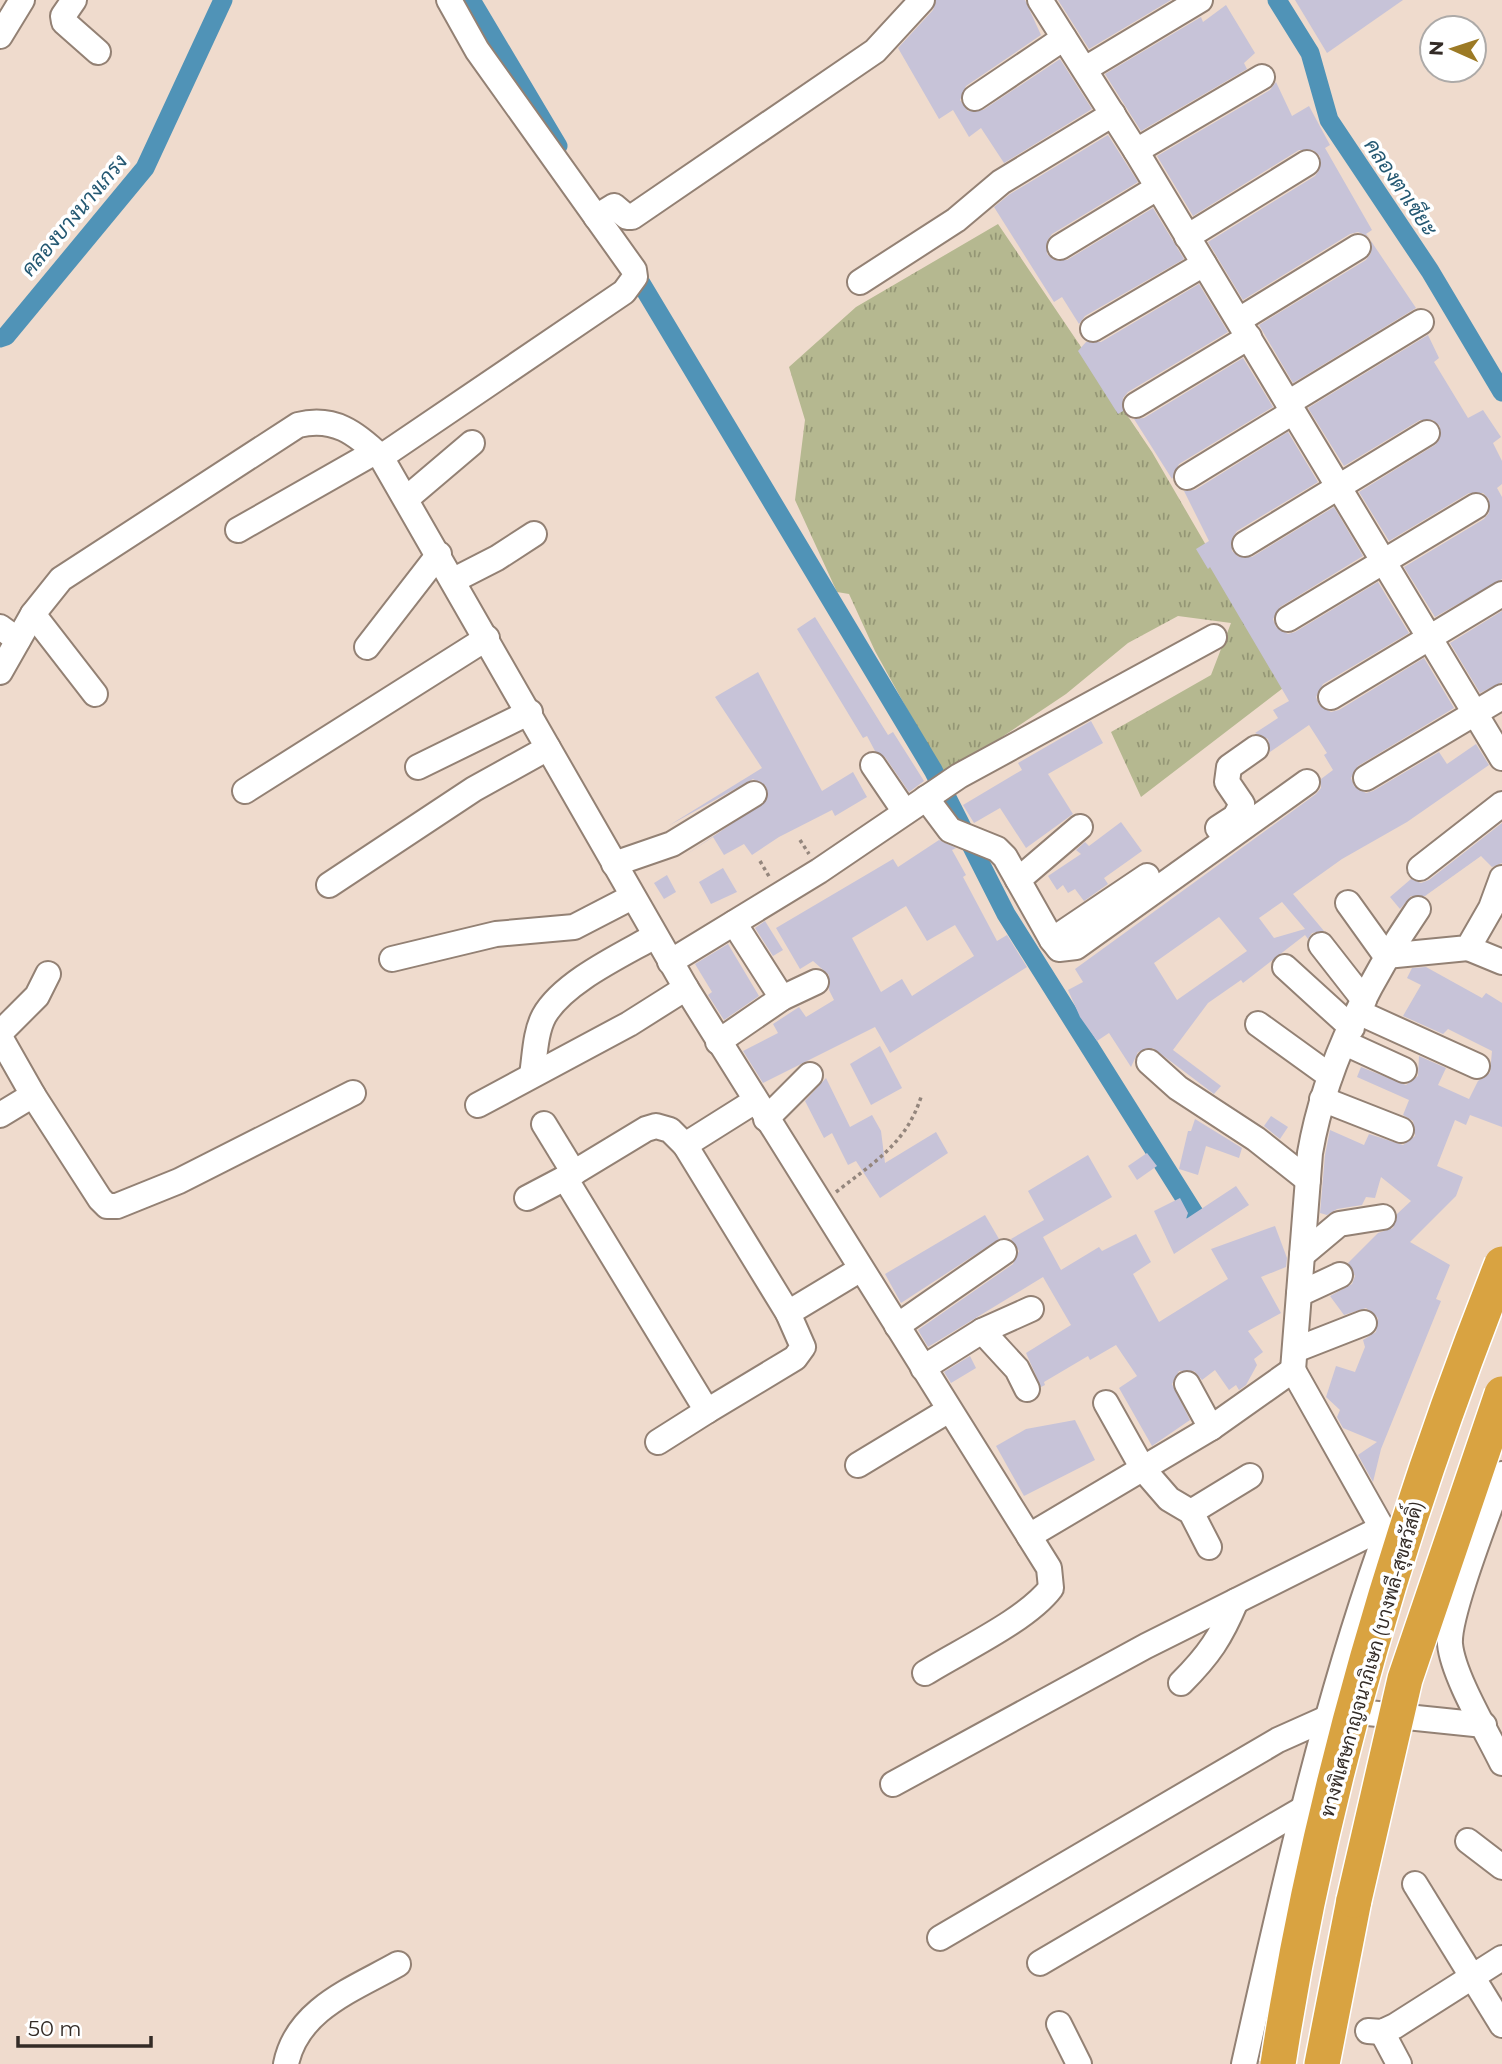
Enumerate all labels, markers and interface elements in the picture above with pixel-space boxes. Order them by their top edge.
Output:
north arrow [1418,14,1488,84]
text: N [1425,40,1448,56]
water label: คลองตาเซียะ [1359,133,1443,241]
water label: คลองบางนางเกรง [16,149,132,281]
street label: ทางพิเศษกาญจนาภิเษก (บางพลี-สุขสวัสดิ์) [1309,1496,1429,1820]
scale bar [18,2004,150,2048]
text: 50 m [28,2016,82,2041]

